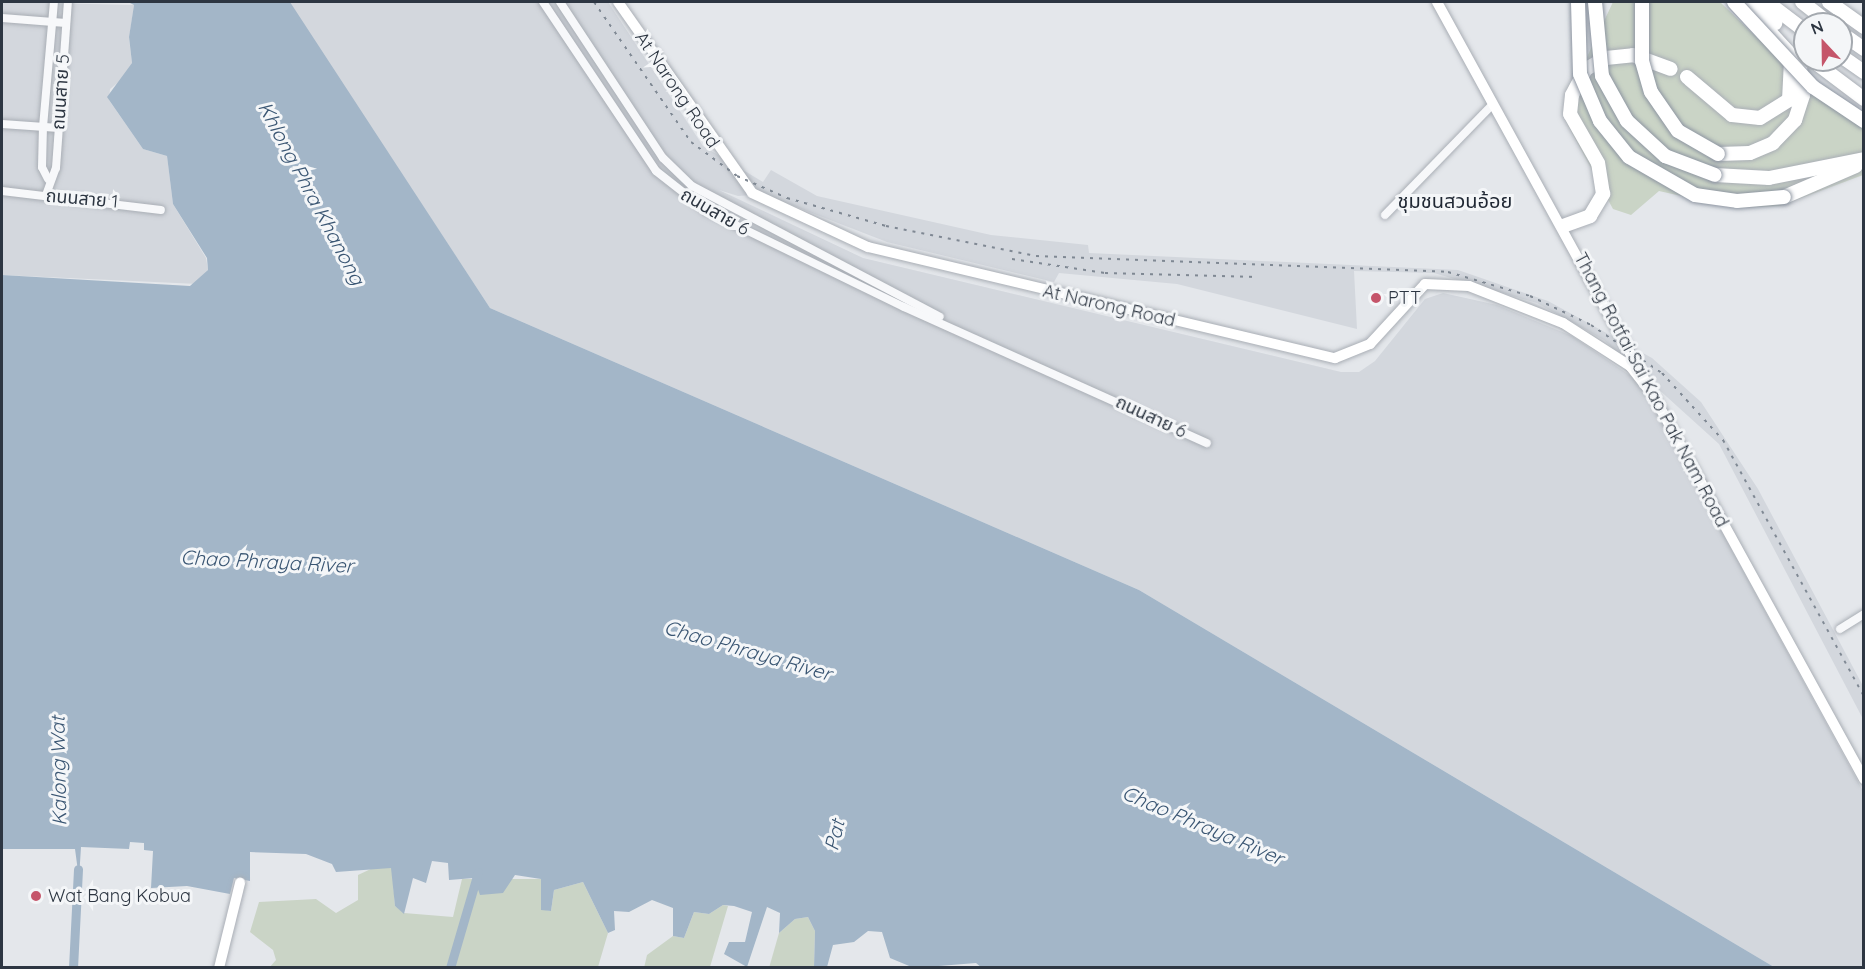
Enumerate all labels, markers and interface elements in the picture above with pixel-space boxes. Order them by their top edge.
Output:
north arrow [1793,12,1853,72]
text: N [1808,16,1826,39]
street label: At Narong Road [630,28,724,152]
street label: ถนนสาย 5 [48,53,74,131]
water label: Khlong Phra Khanong [254,97,370,289]
street label: ถนนสาย 6 [677,184,753,240]
street label: ถนนสาย 1 [45,185,119,213]
district label: ชุมชนสวนอ้อย [1398,188,1512,212]
street label: Thang Rotfai Sai Kao Pak Nam Road [1569,249,1733,531]
street label: At Narong Road [1041,280,1177,332]
place label: PTT [1388,287,1421,309]
marker: PTT [1369,291,1383,305]
street label: ถนนสาย 6 [1112,391,1190,443]
water label: Chao Phraya River [180,544,354,578]
water label: Chao Phraya River [662,615,834,685]
water label: Kalong Wat [45,716,71,826]
water label: Chao Phraya River [1119,780,1287,870]
water label: Pat [819,817,849,853]
place label: Wat Bang Kobua [48,885,191,907]
marker: Wat Bang Kobua [29,889,43,903]

